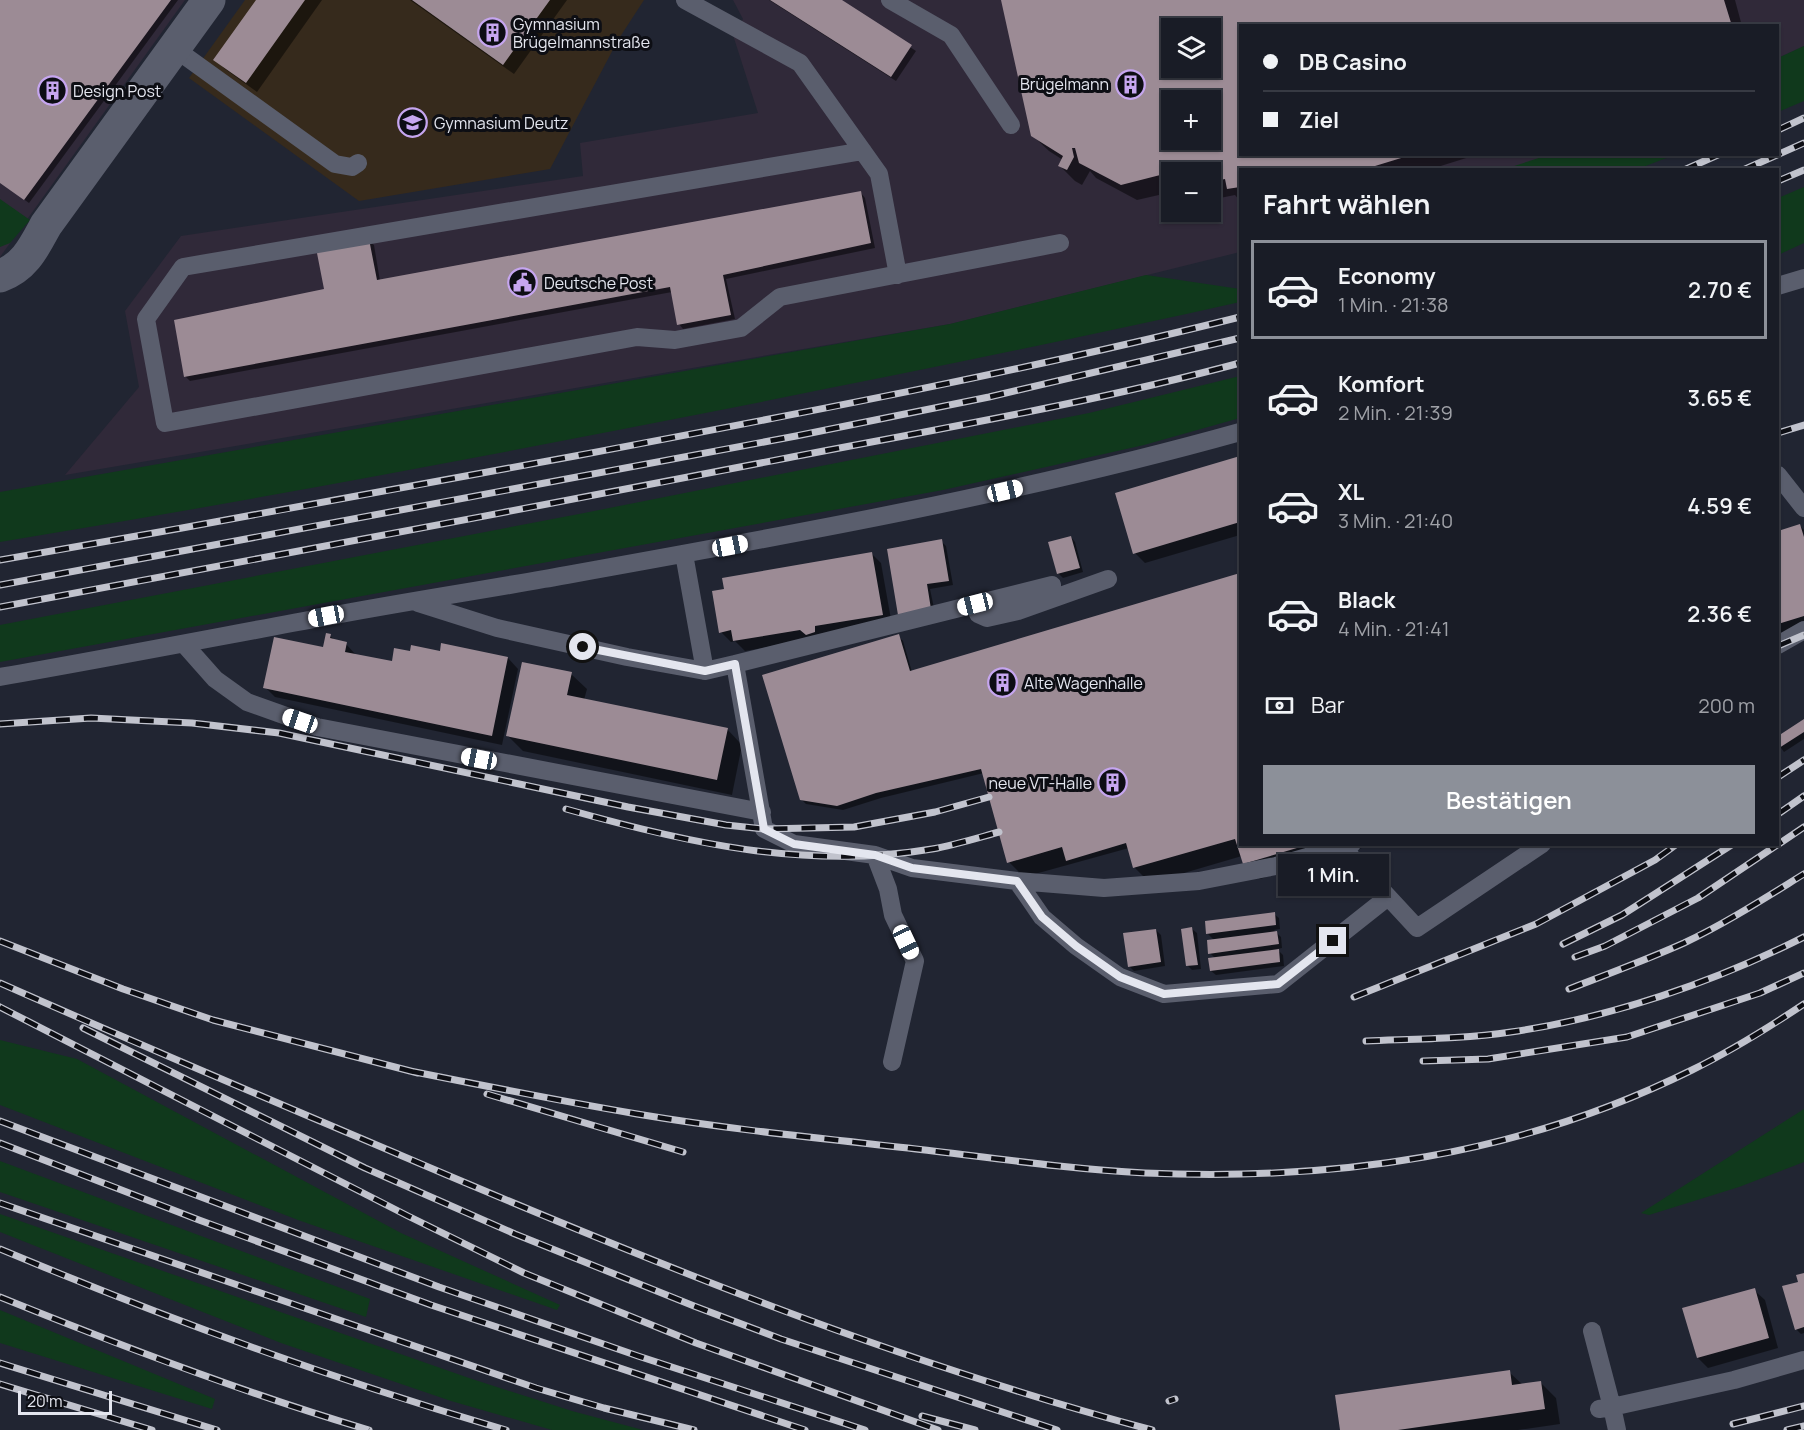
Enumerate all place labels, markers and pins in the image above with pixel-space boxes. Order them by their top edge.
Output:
place label: Gymnasium Brügelmannstraße [513,13,650,53]
building icon: Gymnasium Brügelmannstraße [476,17,508,49]
building icon: Brügelmann [1114,68,1146,100]
place label: Brügelmann [1020,73,1109,95]
building icon: Design Post [36,75,68,107]
place label: Design Post [73,80,161,102]
school or university icon: Gymnasium Deutz [397,107,429,139]
place label: Gymnasium Deutz [434,112,569,134]
public building icon: Deutsche Post [507,267,539,299]
place label: Deutsche Post [544,272,653,294]
building icon: Alte Wagenhalle [987,667,1019,699]
place label: Alte Wagenhalle [1024,672,1143,694]
building icon: neue VT-Halle [1097,767,1129,799]
place label: neue VT-Halle [989,772,1092,794]

